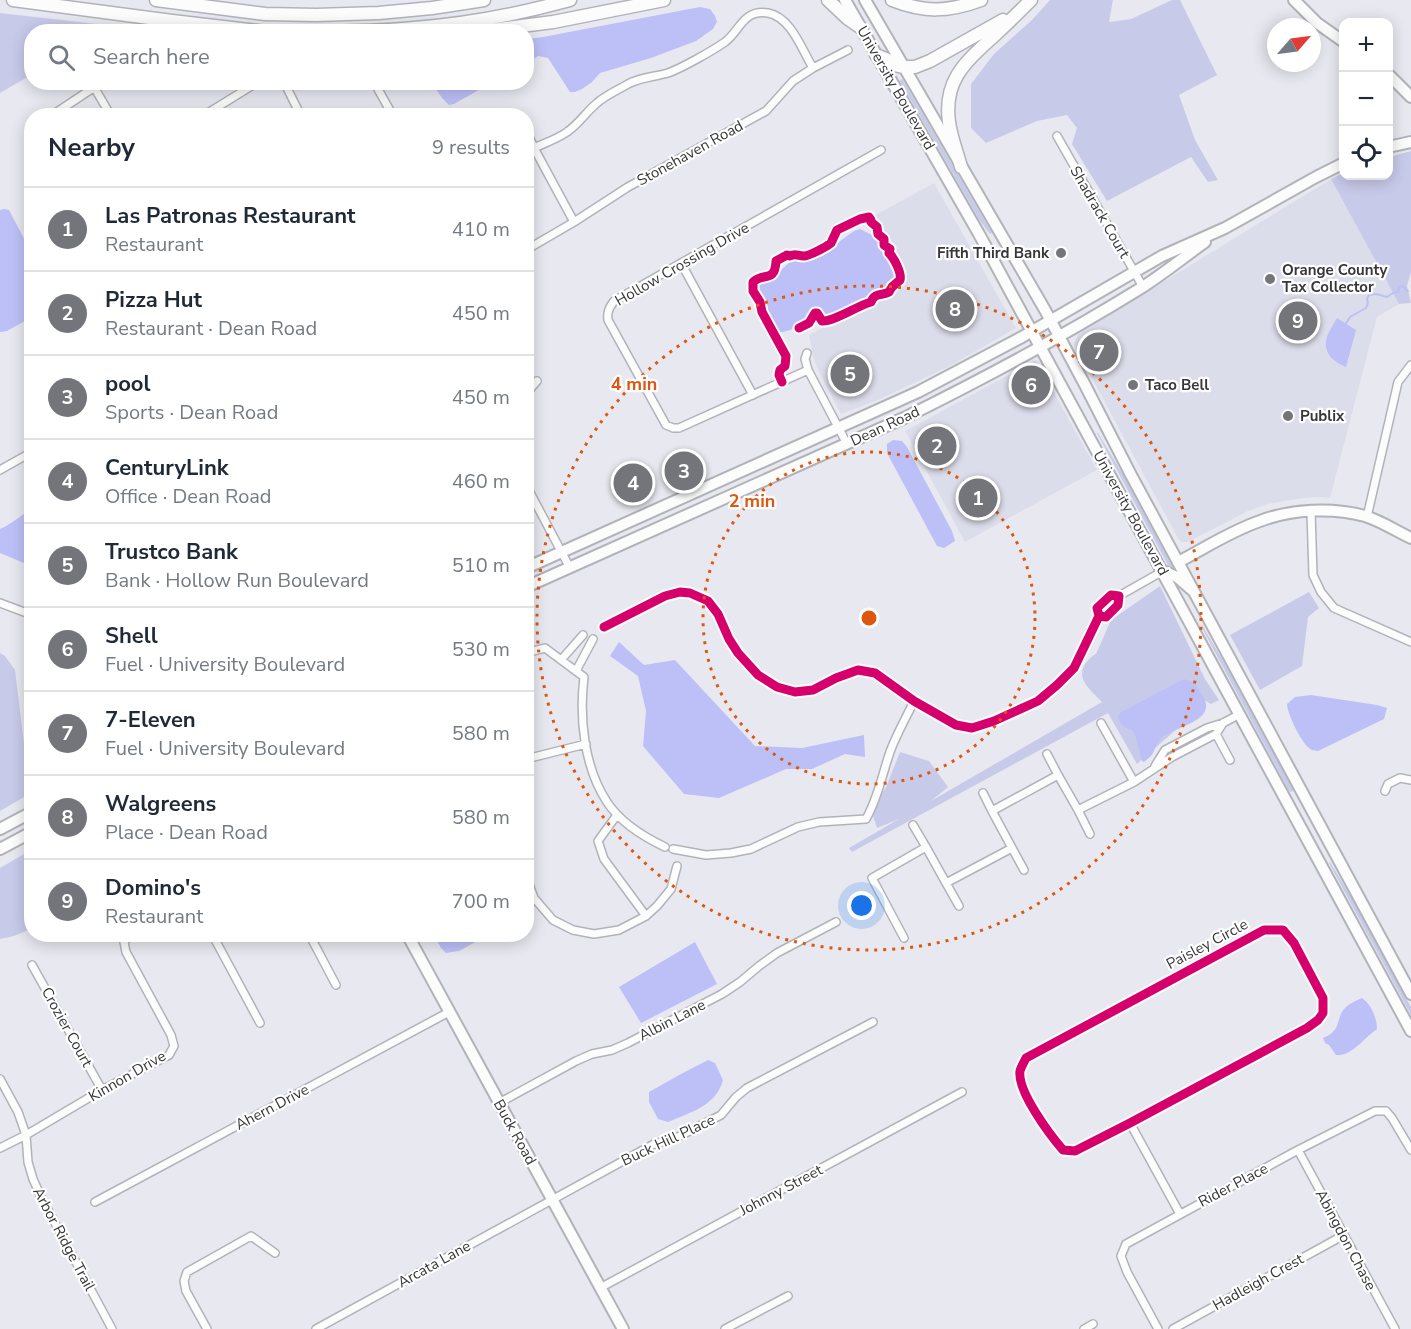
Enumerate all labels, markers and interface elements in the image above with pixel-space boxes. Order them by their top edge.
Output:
north arrow [1267,18,1321,72]
map controls [1339,18,1393,180]
button: + [1339,18,1393,72]
street label: University Boulevard [852,22,940,154]
search box [24,24,534,90]
icon: search [45,41,78,74]
text: Search here [93,42,210,72]
button: − [1339,72,1393,126]
street label: Stonehaven Road [633,116,747,190]
button: locate [1339,126,1393,180]
text: Nearby [48,130,135,165]
text: 9 results [432,134,510,161]
street label: Shadrack Court [1066,162,1135,262]
text: Las Patronas Restaurant [105,201,356,231]
text: 1 [62,216,74,243]
text: 410 m [452,216,510,243]
street label: Hollow Crossing Drive [611,217,753,311]
text: Restaurant [105,231,203,258]
place label: Fifth Third Bank [937,243,1050,263]
marker: Fifth Third Bank [1054,246,1068,260]
place label: Orange County Tax Collector [1282,260,1387,297]
marker: Orange County Tax Collector [1263,272,1277,286]
text: Pizza Hut [105,285,202,315]
pin: 8 [936,286,974,332]
pin: 9 [1278,298,1318,344]
text: 2 [62,300,74,327]
text: 450 m [452,300,510,327]
text: Restaurant · Dean Road [105,315,317,342]
pin: 7 [1080,330,1118,374]
pin: 5 [830,352,870,397]
pin: 6 [1012,362,1050,408]
text: pool [105,369,151,399]
text: 4 min [611,372,657,396]
place label: Taco Bell [1145,375,1209,395]
marker: Taco Bell [1126,378,1140,392]
text: 3 [62,384,74,411]
text: 450 m [452,384,510,411]
text: Sports · Dean Road [105,399,278,426]
street label: Dean Road [847,401,923,451]
place label: Publix [1300,406,1345,426]
marker: Publix [1281,409,1295,423]
pin: 2 [918,424,956,468]
street label: University Boulevard [1088,447,1174,579]
pin: 3 [664,448,704,494]
text: CenturyLink [105,453,229,483]
pin: 4 [614,460,652,506]
text: 4 [62,468,74,495]
text: 460 m [452,468,510,495]
pin: 1 [958,476,998,520]
text: Office · Dean Road [105,483,272,510]
text: 2 min [729,489,775,513]
text: Trustco Bank [105,537,238,567]
text: 5 [62,552,74,579]
text: 510 m [452,552,510,579]
text: Bank · Hollow Run Boulevard [105,567,369,594]
centre of rings [859,608,879,628]
text: Shell [105,621,158,651]
text: 6 [62,636,74,663]
text: 530 m [452,636,510,663]
text: Fuel · University Boulevard [105,651,345,678]
text: 7-Eleven [105,705,196,735]
text: 7 [62,720,74,747]
text: 580 m [452,720,510,747]
text: Fuel · University Boulevard [105,735,345,762]
text: Walgreens [105,789,216,819]
text: 8 [62,804,74,831]
text: 580 m [452,804,510,831]
text: Place · Dean Road [105,819,268,846]
text: Domino's [105,873,201,903]
text: 9 [62,888,74,915]
text: 700 m [452,888,510,915]
your location [847,891,876,920]
text: Restaurant [105,903,203,930]
street label: Paisley Circle [1163,914,1251,974]
street label: Crozier Court [37,983,98,1071]
street label: Albin Lane [635,995,709,1045]
street label: Kinnon Drive [85,1046,169,1106]
street label: Ahern Drive [232,1079,312,1135]
street label: Buck Road [489,1096,541,1168]
street label: Buck Hill Place [618,1110,718,1170]
street label: Rider Place [1195,1158,1271,1212]
street label: Johnny Street [735,1159,827,1221]
street label: Arbor Ridge Trail [28,1184,100,1295]
street label: Abingdon Chase [1311,1186,1381,1294]
street label: Arcata Lane [394,1236,474,1292]
street label: Hadleigh Crest [1209,1248,1308,1315]

